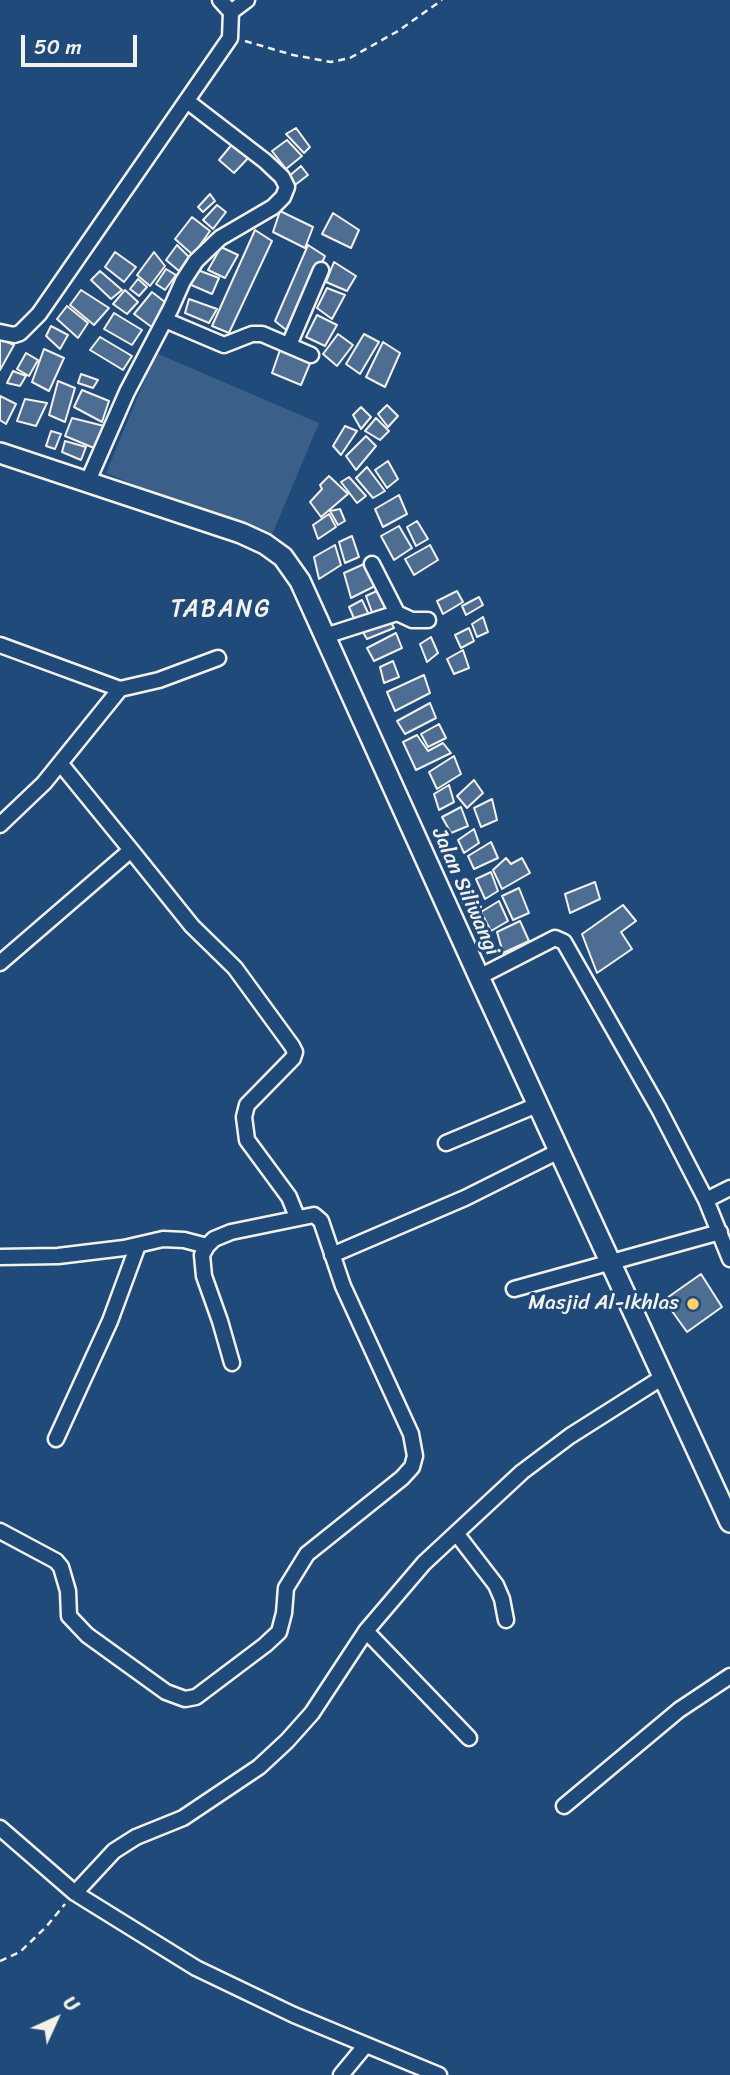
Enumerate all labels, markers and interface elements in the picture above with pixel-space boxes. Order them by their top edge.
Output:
scale bar [24,21,140,65]
text: 50 m [34,28,82,66]
district label: TABANG [171,596,271,624]
street label: Jalan Siliwangi [426,824,504,960]
place label: Masjid Al-Ikhlas [528,1291,679,1317]
marker: Masjid Al-Ikhlas [685,1296,701,1312]
north arrow [21,1984,91,2054]
text: U [55,1988,87,2020]

